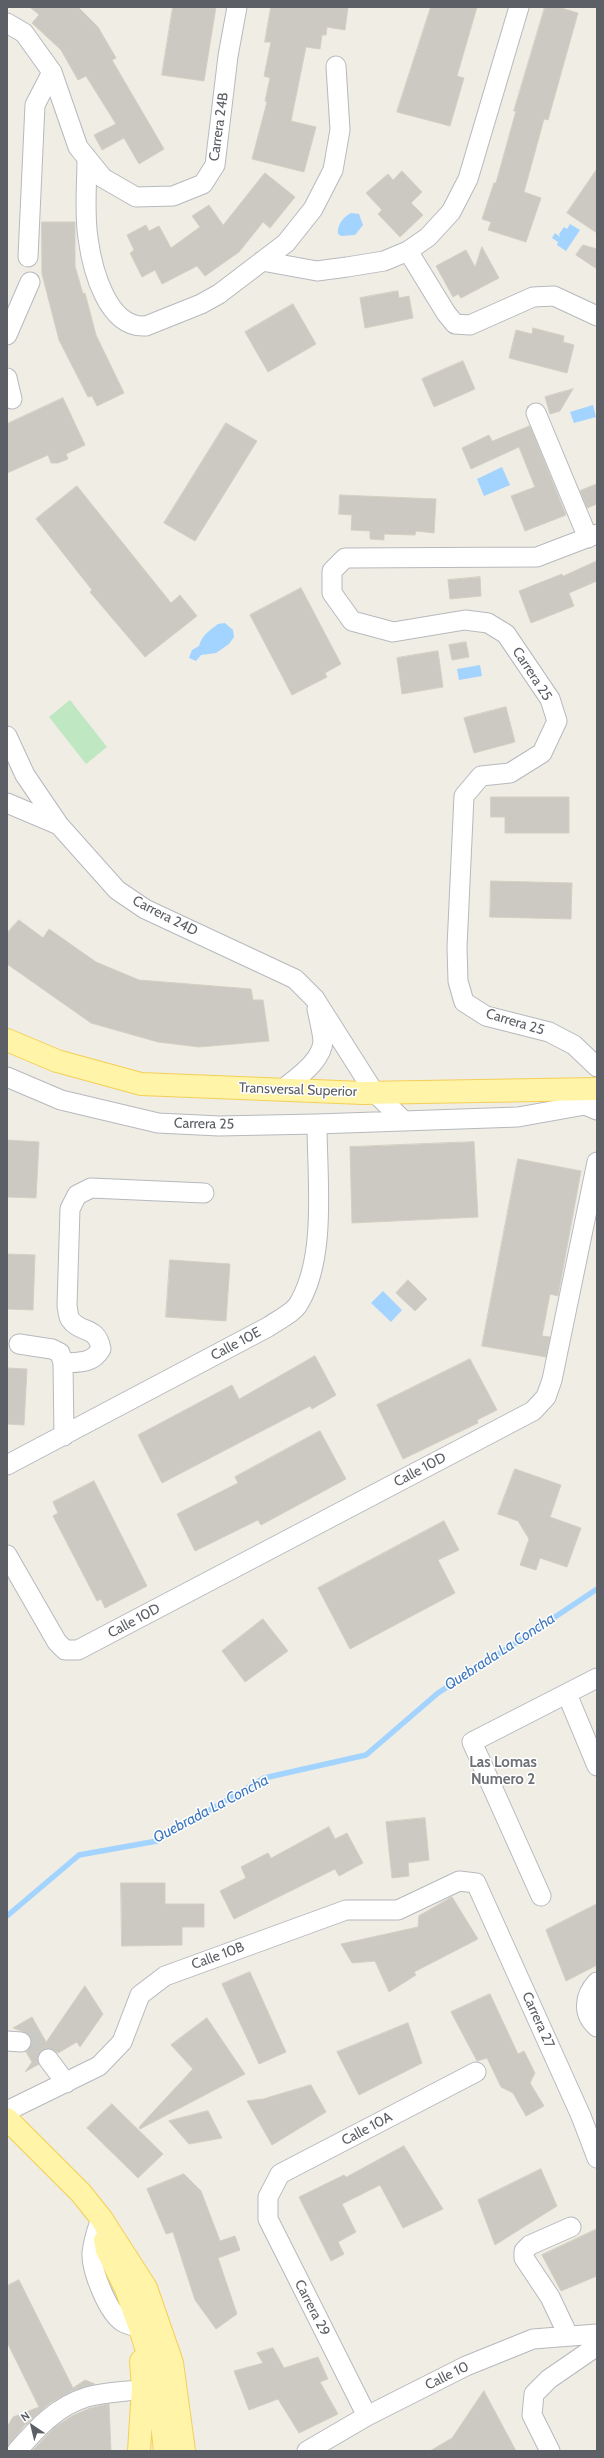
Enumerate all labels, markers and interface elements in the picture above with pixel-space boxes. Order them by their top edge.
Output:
street label: Carrera 24B [206,92,232,162]
street label: Carrera 25 [509,644,555,704]
street label: Carrera 24D [130,892,200,940]
street label: Carrera 25 [484,1005,546,1039]
street label: Transversal Superior [239,1080,357,1100]
street label: Carrera 25 [174,1115,234,1133]
street label: Calle 10E [208,1324,264,1364]
street label: Calle 10D [391,1449,449,1491]
street label: Calle 10D [105,1600,163,1642]
water label: Quebrada La Concha [441,1610,559,1694]
district label: Las Lomas Numero 2 [469,1754,537,1789]
water label: Quebrada La Concha [150,1771,272,1847]
street label: Calle 10B [189,1939,247,1973]
street label: Carrera 27 [518,1989,558,2051]
street label: Calle 10A [339,2109,395,2149]
street label: Carrera 29 [291,2277,333,2339]
street label: Calle 10 [422,2358,472,2394]
north arrow [12,2406,52,2446]
text: N [18,2408,32,2424]

